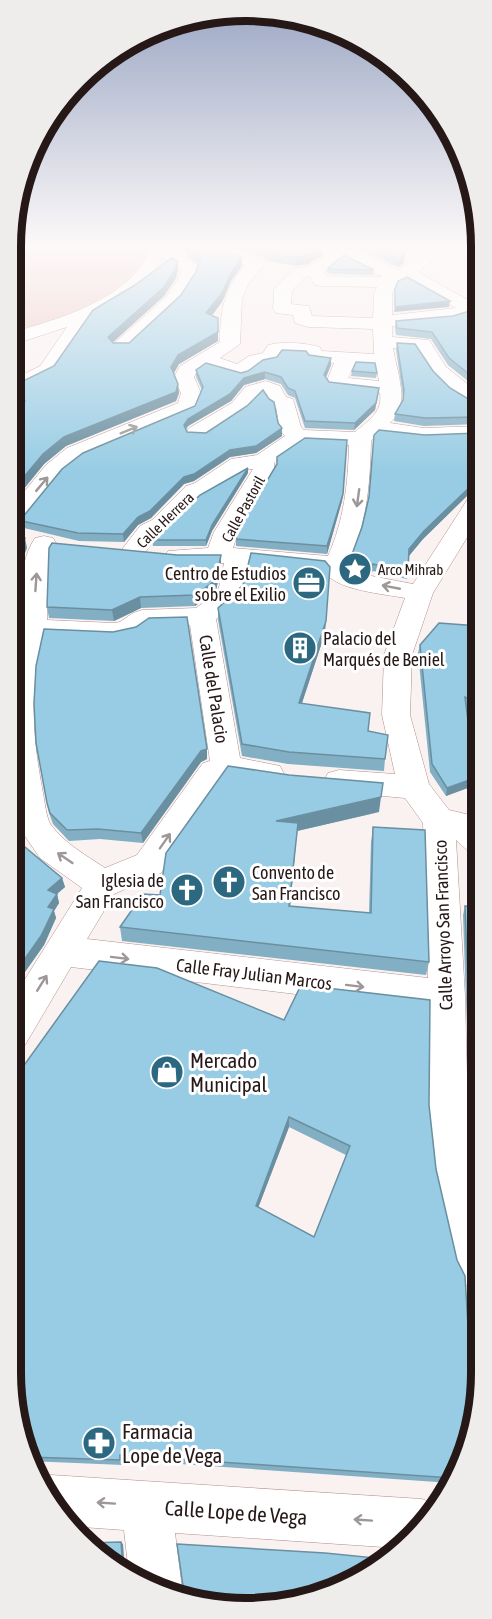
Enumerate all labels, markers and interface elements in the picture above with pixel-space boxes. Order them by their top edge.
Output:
one-way arrow [119,424,137,435]
street label: Calle Pastoril [218,473,268,545]
one-way arrow [36,476,49,492]
one-way arrow [352,487,363,507]
street label: Calle Herrera [133,489,197,551]
place icon: Arco Mihrab [337,551,373,587]
place label: Arco Mihrab [378,561,443,578]
place label: Centro de Estudios sobre el Exilio [165,563,286,605]
office icon: Centro de Estudios sobre el Exilio [291,565,327,601]
one-way arrow [30,572,41,592]
one-way arrow [382,581,401,592]
place label: Palacio del Marqués de Beniel [323,628,445,670]
building icon: Palacio del Marqués de Beniel [282,630,318,666]
street label: Calle del Palacio [195,633,233,745]
one-way arrow [159,833,171,850]
street label: Calle Arroyo San Francisco [430,839,456,1011]
one-way arrow [57,852,73,864]
place label: Convento de San Francisco [252,862,340,904]
church icon: Convento de San Francisco [211,864,247,900]
place label: Iglesia de San Francisco [76,870,164,912]
church icon: Iglesia de San Francisco [169,872,205,908]
one-way arrow [109,953,129,964]
street label: Calle Fray Julian Marcos [175,954,333,994]
one-way arrow [37,975,49,992]
one-way arrow [345,981,365,992]
place label: Mercado Municipal [190,1048,268,1096]
shop icon: Mercado Municipal [149,1054,185,1090]
place label: Farmacia Lope de Vega [122,1419,222,1467]
pharmacy icon: Farmacia Lope de Vega [81,1425,117,1461]
street label: Calle Lope de Vega [164,1495,308,1529]
one-way arrow [96,1498,116,1509]
one-way arrow [354,1514,374,1525]

